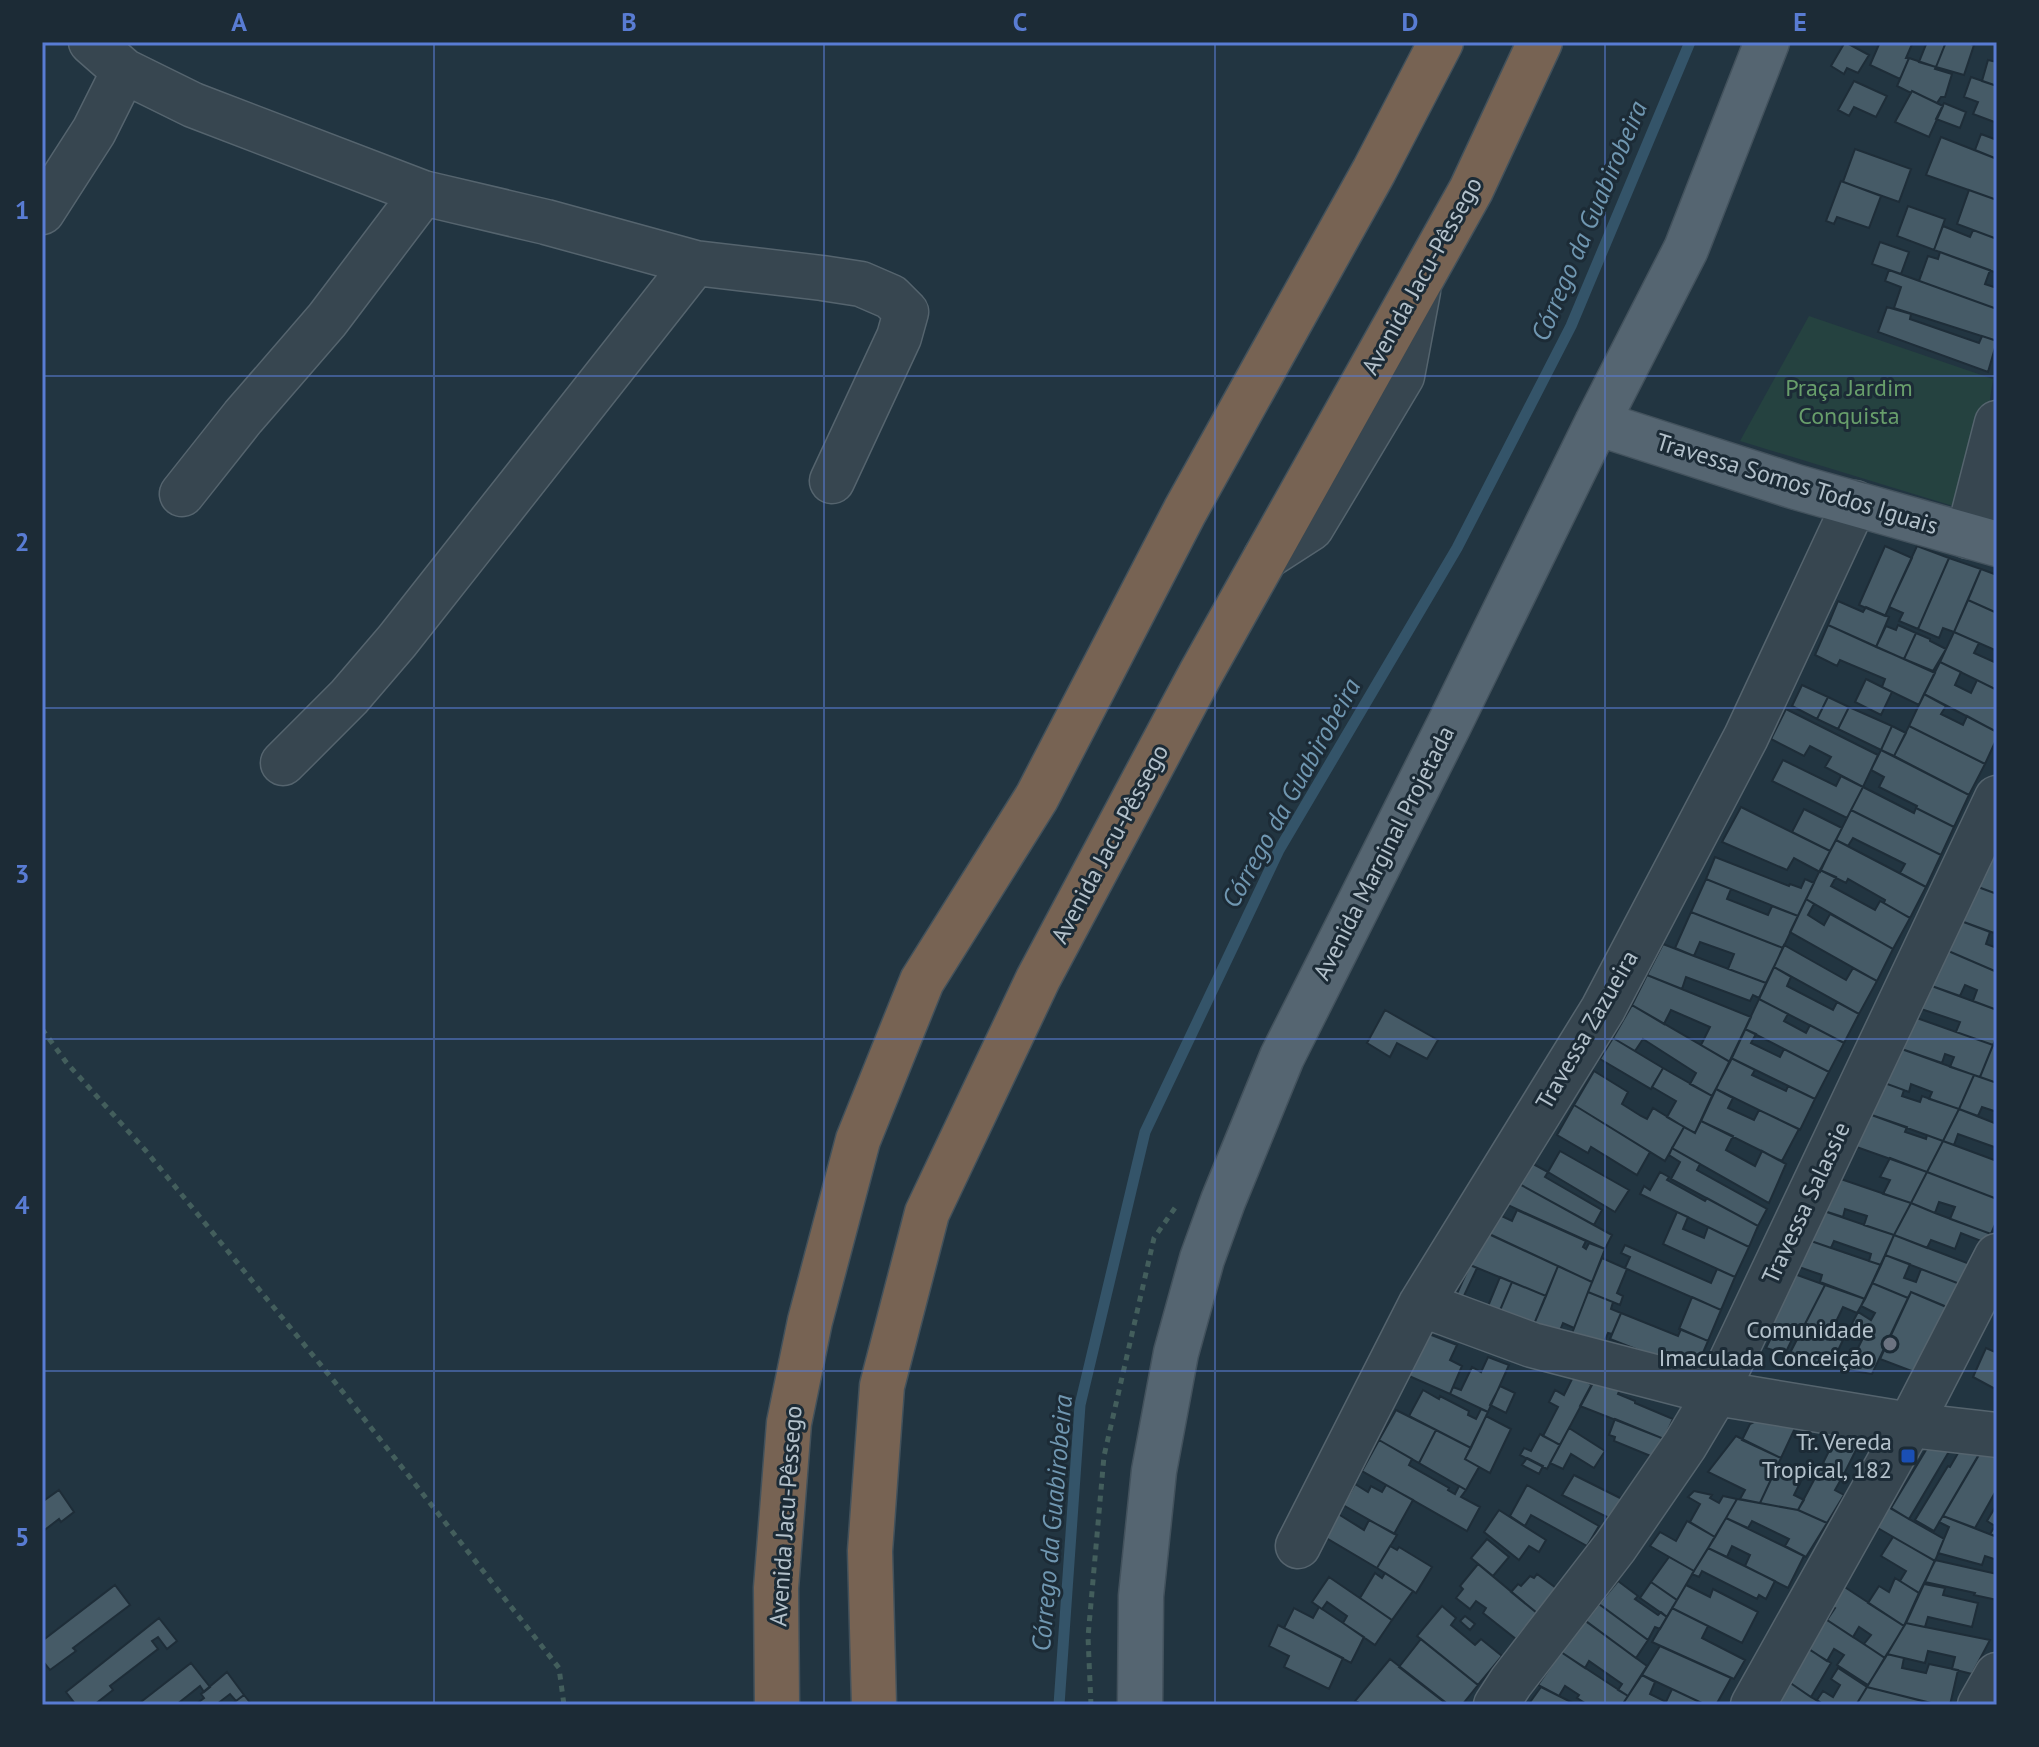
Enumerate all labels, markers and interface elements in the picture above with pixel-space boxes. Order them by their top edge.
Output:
text: A [231,5,247,38]
text: B [621,5,637,38]
text: C [1013,5,1027,38]
text: D [1402,5,1418,38]
text: E [1793,5,1807,38]
water label: Córrego da Guabirobeira [1523,96,1654,346]
street label: Avenida Jacu-Pêssego [1354,171,1489,380]
text: 1 [15,193,29,226]
park label: Praça Jardim Conquista [1785,372,1913,431]
street label: Travessa Somos Todos Iguais [1652,426,1942,541]
text: 2 [15,525,29,558]
water label: Córrego da Guabirobeira [1214,672,1368,913]
street label: Avenida Marginal Projetada [1306,720,1461,985]
street label: Avenida Jacu-Pêssego [1044,739,1175,949]
text: 3 [15,857,29,890]
street label: Travessa Zazueira [1528,944,1645,1115]
street label: Travessa Salassie [1754,1117,1857,1289]
text: 4 [15,1188,30,1221]
place label: Comunidade Imaculada Conceição [1658,1314,1874,1373]
marker: Comunidade Imaculada Conceição [1881,1335,1899,1353]
water label: Córrego da Guabirobeira [1024,1393,1079,1653]
street label: Avenida Jacu-Pêssego [762,1404,809,1627]
place label: Tr. Vereda Tropical, 182 [1762,1426,1892,1485]
marker: Tr. Vereda Tropical, 182 [1899,1447,1917,1465]
text: 5 [15,1520,29,1553]

